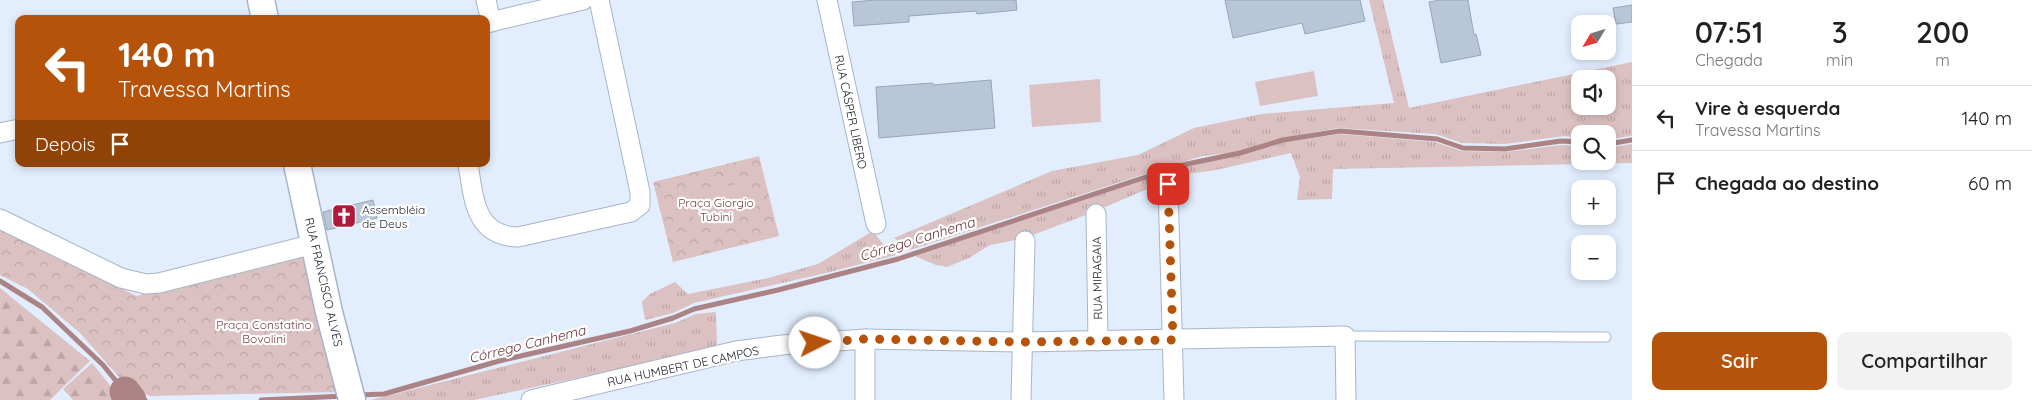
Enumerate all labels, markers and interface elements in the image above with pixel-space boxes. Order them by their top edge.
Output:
text: 07:51 [1695,13,1763,51]
text: 3 [1832,13,1848,51]
text: 200 [1916,13,1969,51]
north arrow [1571,15,1616,60]
map controls [1571,15,1616,280]
text: 140 m [118,32,216,76]
icon: left [35,35,100,100]
text: Chegada [1695,50,1763,70]
text: min [1826,50,1853,70]
text: m [1935,50,1950,70]
street label: RUA CÁSPER LIBERO [832,54,870,170]
button: sound [1571,70,1616,115]
text: Travessa Martins [118,75,291,103]
text: Vire à esquerda [1695,96,1840,120]
icon: left [1652,104,1680,132]
text: 140 m [1961,106,2012,130]
text: Travessa Martins [1695,120,1821,140]
button: search [1571,125,1616,170]
icon: arrive [106,130,134,158]
text: Depois [35,132,96,156]
pin [1147,163,1189,205]
icon: arrive [1652,169,1680,197]
icon: arrive [1154,170,1182,198]
text: Chegada ao destino [1695,171,1879,195]
text: 60 m [1968,171,2012,195]
button: + [1571,180,1616,225]
park label: Praça Giorgio Tubini [678,195,754,224]
place label: Assembléia de Deus [362,202,425,231]
church icon: Assembléia de Deus [331,203,357,229]
water label: Córrego Canhema [857,212,978,265]
street label: RUA FRANCISCO ALVES [302,216,346,348]
button: − [1571,235,1616,280]
street label: RUA MIRAGAIA [1089,236,1105,320]
position arrow [788,316,840,368]
park label: Praça Constatino Bovolini [216,317,312,346]
water label: Córrego Canhema [467,320,589,367]
button: Sair [1652,332,1827,390]
button: Compartilhar [1837,332,2012,390]
street label: RUA HUMBERT DE CAMPOS [606,343,761,389]

